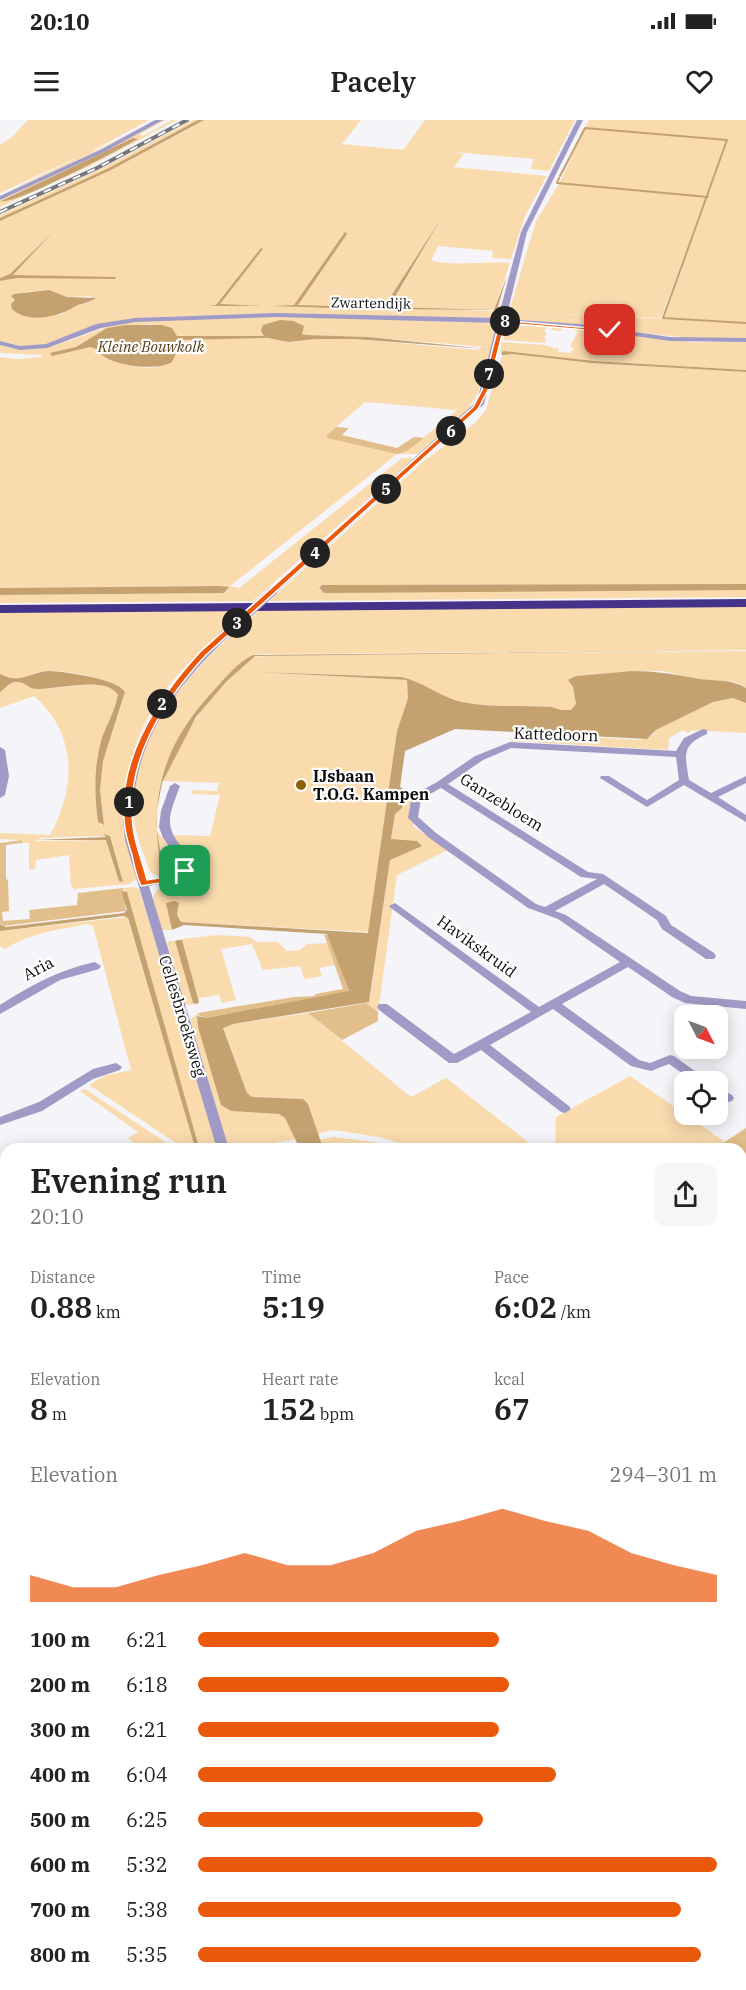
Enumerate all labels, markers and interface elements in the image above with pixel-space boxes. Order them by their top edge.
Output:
text: 20:10 [30,7,89,36]
text: Pacely [330,64,416,99]
icon: menu [30,65,63,98]
icon: heart [683,65,716,98]
street label: Zwartendijk [331,293,412,313]
pin [584,304,635,355]
pin: 8 [490,306,520,336]
text: 8 [500,311,510,331]
icon: check [593,313,626,346]
water label: Kleine Bouwkolk [97,337,204,356]
pin: 7 [474,359,504,389]
text: 7 [484,364,494,384]
pin: 6 [436,416,466,446]
text: 6 [446,421,456,441]
pin: 5 [371,474,401,504]
text: 5 [381,479,391,499]
pin: 4 [300,538,330,568]
text: 4 [310,543,320,563]
pin: 3 [222,608,252,638]
text: 3 [232,613,242,633]
pin: 2 [147,689,177,719]
text: 2 [157,694,167,714]
street label: Kattedoorn [513,723,599,745]
place label: IJsbaan T.O.G. Kampen [313,766,430,804]
street label: Ganzebloem [457,768,547,836]
marker: IJsbaan T.O.G. Kampen [294,778,308,792]
pin: 1 [114,787,144,817]
text: 1 [124,792,134,812]
pin [159,845,210,896]
icon: arrive [168,854,201,887]
street label: Havikskruid [433,910,521,982]
street label: Aria [19,952,57,984]
street label: Cellesbroeksweg [155,953,211,1079]
north arrow [674,1005,728,1059]
map controls [674,1005,728,1125]
button: locate [674,1071,728,1125]
text: Evening run [30,1159,227,1202]
button: share [654,1163,717,1226]
text: 20:10 [30,1203,84,1230]
text: Distance [30,1267,95,1287]
text: Time [262,1267,301,1287]
text: Pace [494,1267,529,1287]
text: 0.88 [30,1287,92,1326]
text: 5:19 [262,1287,325,1326]
text: 6:02 [494,1287,557,1326]
text: km [92,1302,121,1322]
text: /km [557,1302,591,1322]
text: Elevation [30,1369,100,1389]
text: Heart rate [262,1369,339,1389]
text: kcal [494,1369,525,1389]
text: 8 [30,1389,48,1428]
text: 152 [262,1389,316,1428]
text: 67 [494,1389,530,1428]
text: m [48,1404,67,1424]
text: bpm [316,1404,354,1424]
text: Elevation [30,1461,118,1488]
text: 294–301 m [610,1461,717,1488]
text: 100 m [30,1626,90,1653]
text: 6:21 [126,1626,168,1653]
text: 200 m [30,1671,90,1698]
text: 6:18 [126,1671,168,1698]
text: 300 m [30,1716,90,1743]
text: 6:21 [126,1716,168,1743]
text: 400 m [30,1761,90,1788]
text: 6:04 [126,1761,168,1788]
text: 500 m [30,1806,90,1833]
text: 6:25 [126,1806,168,1833]
text: 600 m [30,1851,90,1878]
text: 5:32 [126,1851,168,1878]
text: 700 m [30,1896,90,1923]
text: 5:38 [126,1896,168,1923]
text: 800 m [30,1941,90,1968]
text: 5:35 [126,1941,168,1968]

